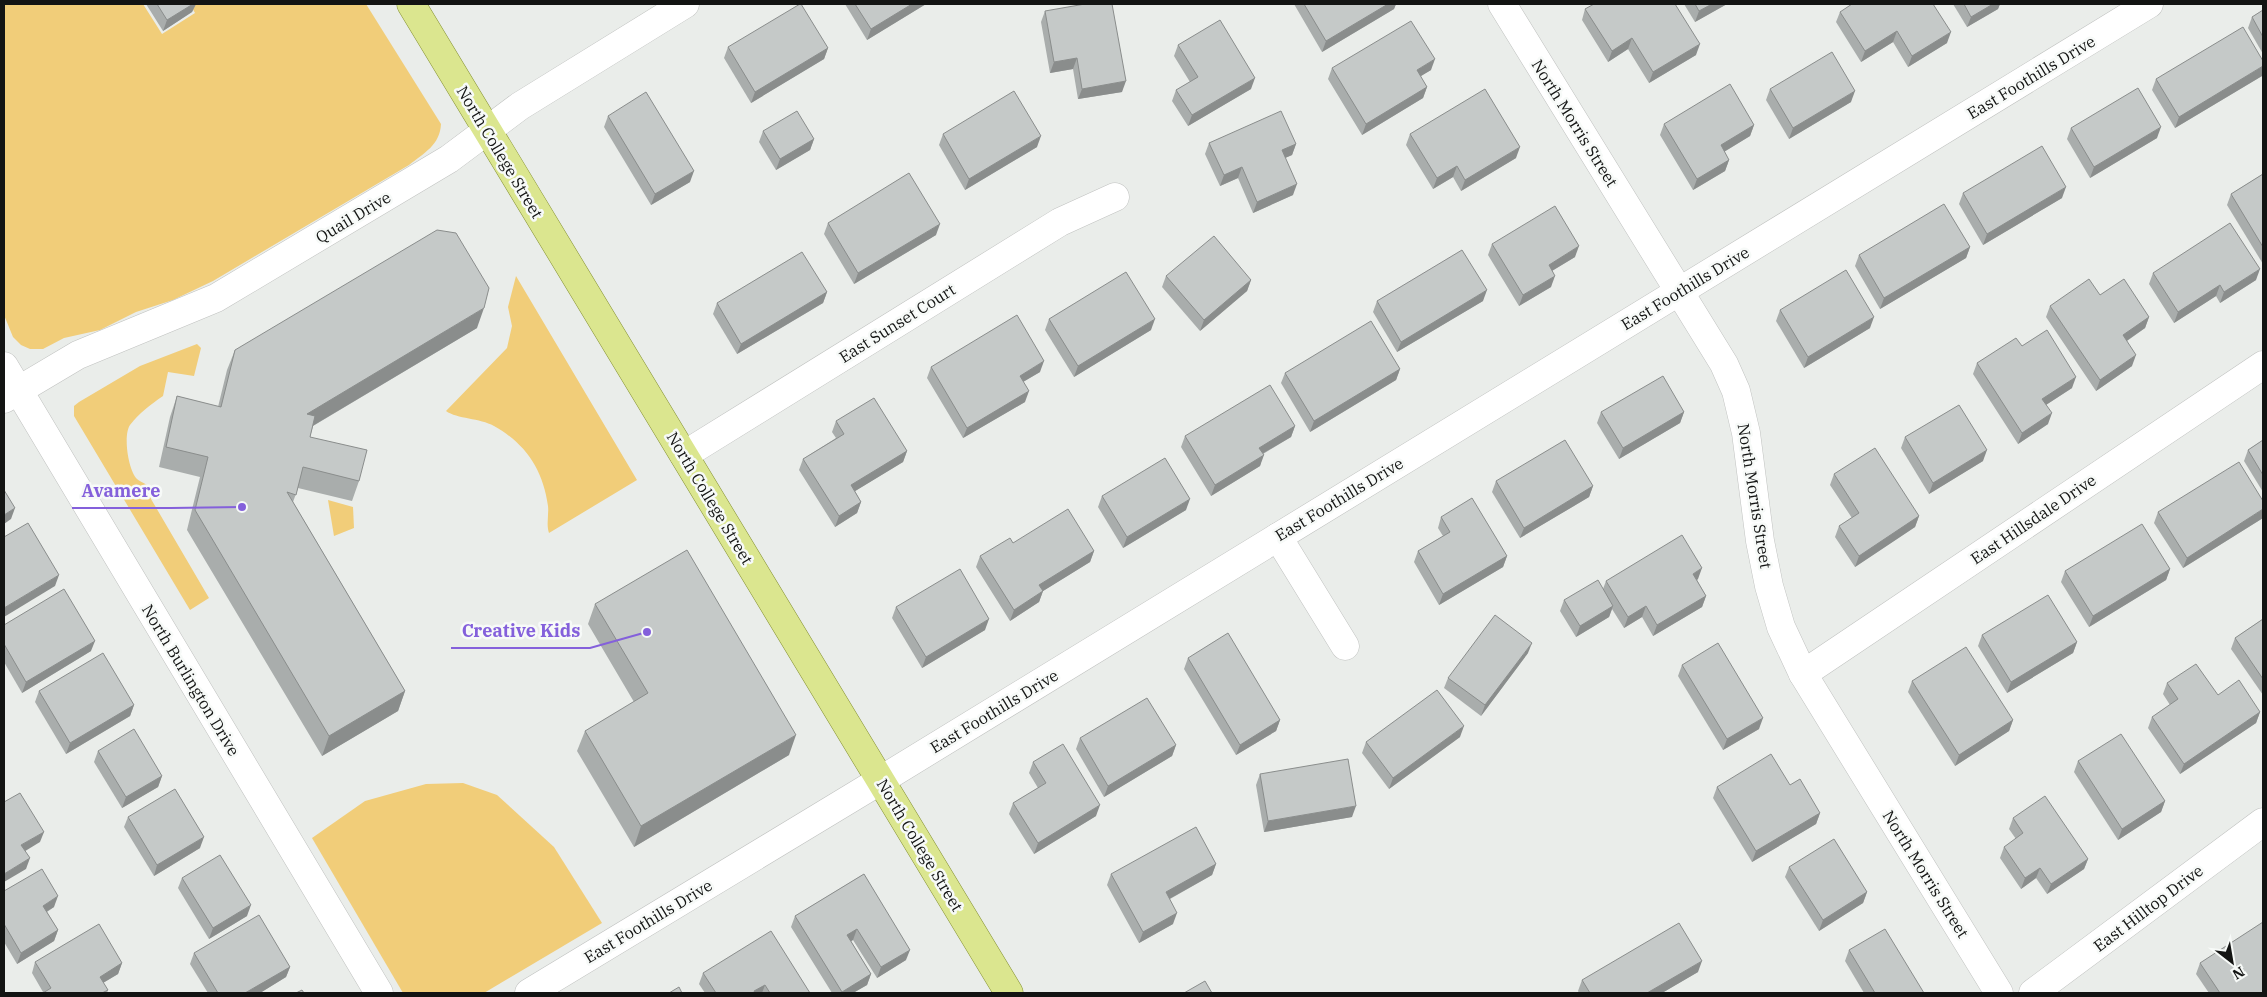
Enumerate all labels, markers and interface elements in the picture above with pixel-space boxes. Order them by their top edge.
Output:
street label: East Foothills Drive [1963,31,2099,123]
street label: North Morris Street [1528,56,1623,191]
street label: North College Street [452,82,548,222]
street label: Quail Drive [312,187,394,247]
street label: East Foothills Drive [1617,242,1753,334]
street label: East Sunset Court [835,279,959,367]
street label: North Morris Street [1734,422,1776,570]
street label: North College Street [662,428,758,568]
street label: East Foothills Drive [1271,453,1407,545]
street label: East Hillsdale Drive [1966,470,2100,568]
callout: Avamere [72,475,171,508]
text: Avamere [82,479,160,502]
street label: North Burlington Drive [138,601,244,759]
callout: Creative Kids [451,615,590,648]
text: Creative Kids [462,619,580,642]
street label: East Foothills Drive [926,665,1062,757]
street label: North College Street [872,775,968,915]
street label: North Morris Street [1879,807,1974,942]
street label: East Hilltop Drive [2089,860,2207,956]
street label: East Foothills Drive [580,875,716,967]
north arrow [2207,937,2257,987]
text: N [2229,963,2248,984]

